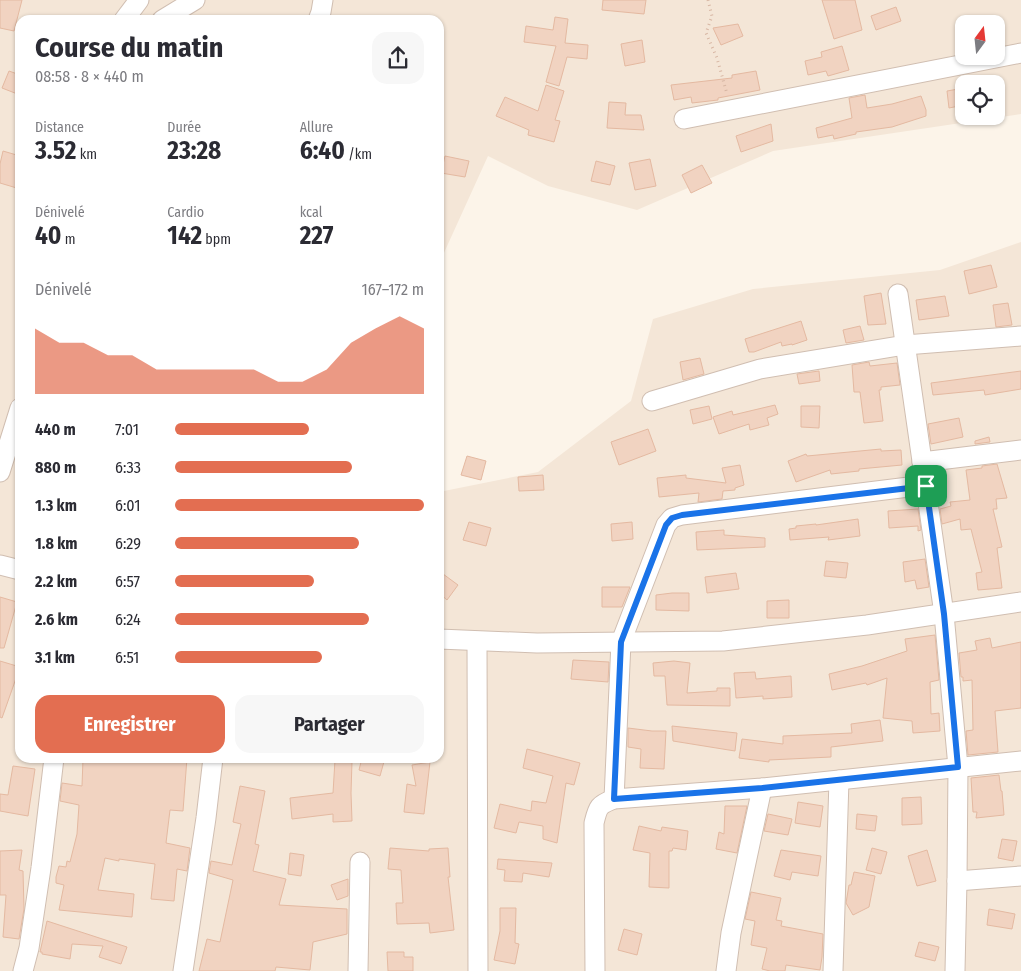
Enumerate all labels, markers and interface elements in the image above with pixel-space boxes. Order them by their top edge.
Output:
north arrow [955,15,1005,65]
map controls [955,15,1005,125]
text: Course du matin [35,31,224,64]
button: share [372,32,424,84]
text: 08:58 · 8 × 440 m [35,67,144,86]
button: locate [955,75,1005,125]
text: Distance [35,119,84,136]
text: Durée [167,119,201,136]
text: Allure [300,119,333,136]
text: 3.52 [35,136,76,166]
text: 23:28 [167,136,221,166]
text: 6:40 [300,136,345,166]
text: km [76,146,97,163]
text: /km [345,146,372,163]
text: Dénivelé [35,204,85,221]
text: Cardio [167,204,204,221]
text: kcal [300,204,322,221]
text: 40 [35,221,62,251]
text: 142 [167,221,202,251]
text: 227 [300,221,333,251]
text: m [62,231,76,248]
text: bpm [202,231,231,248]
text: Dénivelé [35,280,92,299]
text: 167–172 m [362,280,424,299]
text: 440 m [35,420,76,439]
text: 7:01 [115,420,139,439]
text: 880 m [35,458,76,477]
text: 6:33 [115,458,141,477]
pin [905,465,947,507]
icon: arrive [912,472,940,500]
text: 1.3 km [35,496,77,515]
text: 6:01 [115,496,141,515]
text: 1.8 km [35,534,78,553]
text: 6:29 [115,534,141,553]
text: 2.2 km [35,572,77,591]
text: 6:57 [115,572,140,591]
text: 2.6 km [35,610,78,629]
text: 6:24 [115,610,141,629]
text: 3.1 km [35,648,75,667]
text: 6:51 [115,648,139,667]
button: Enregistrer [35,695,225,753]
button: Partager [235,695,424,753]

